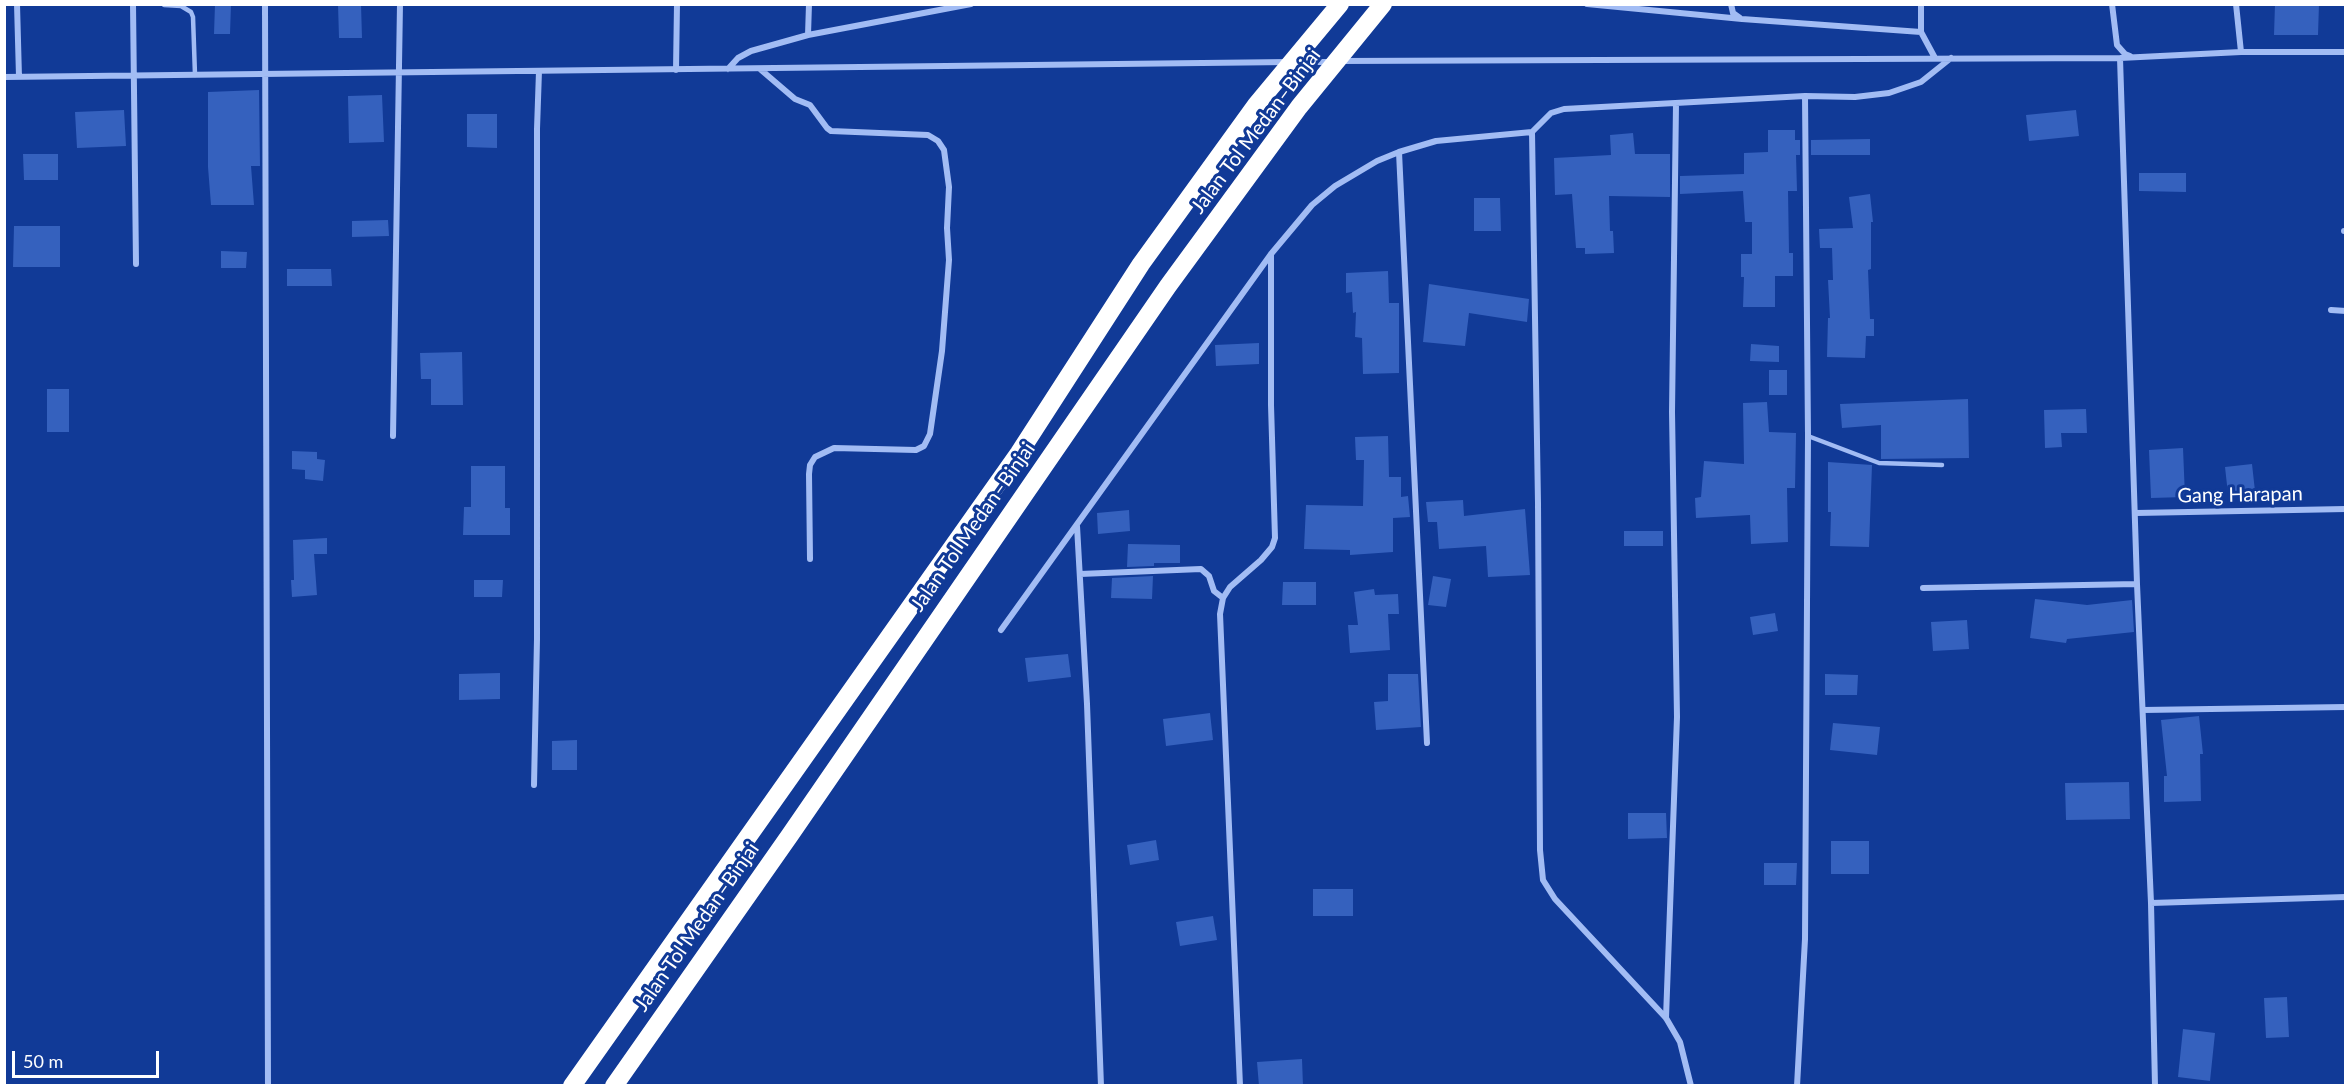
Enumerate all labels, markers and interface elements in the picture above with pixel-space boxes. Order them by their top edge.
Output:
street label: Jalan Tol Medan–Binjai [1186,44,1326,218]
street label: Jalan Tol Medan–Binjai [906,438,1040,616]
street label: Gang Harapan [2177,482,2303,508]
street label: Jalan Tol Medan–Binjai [630,838,764,1016]
scale bar [15,1039,162,1077]
text: 50 m [23,1050,63,1072]

